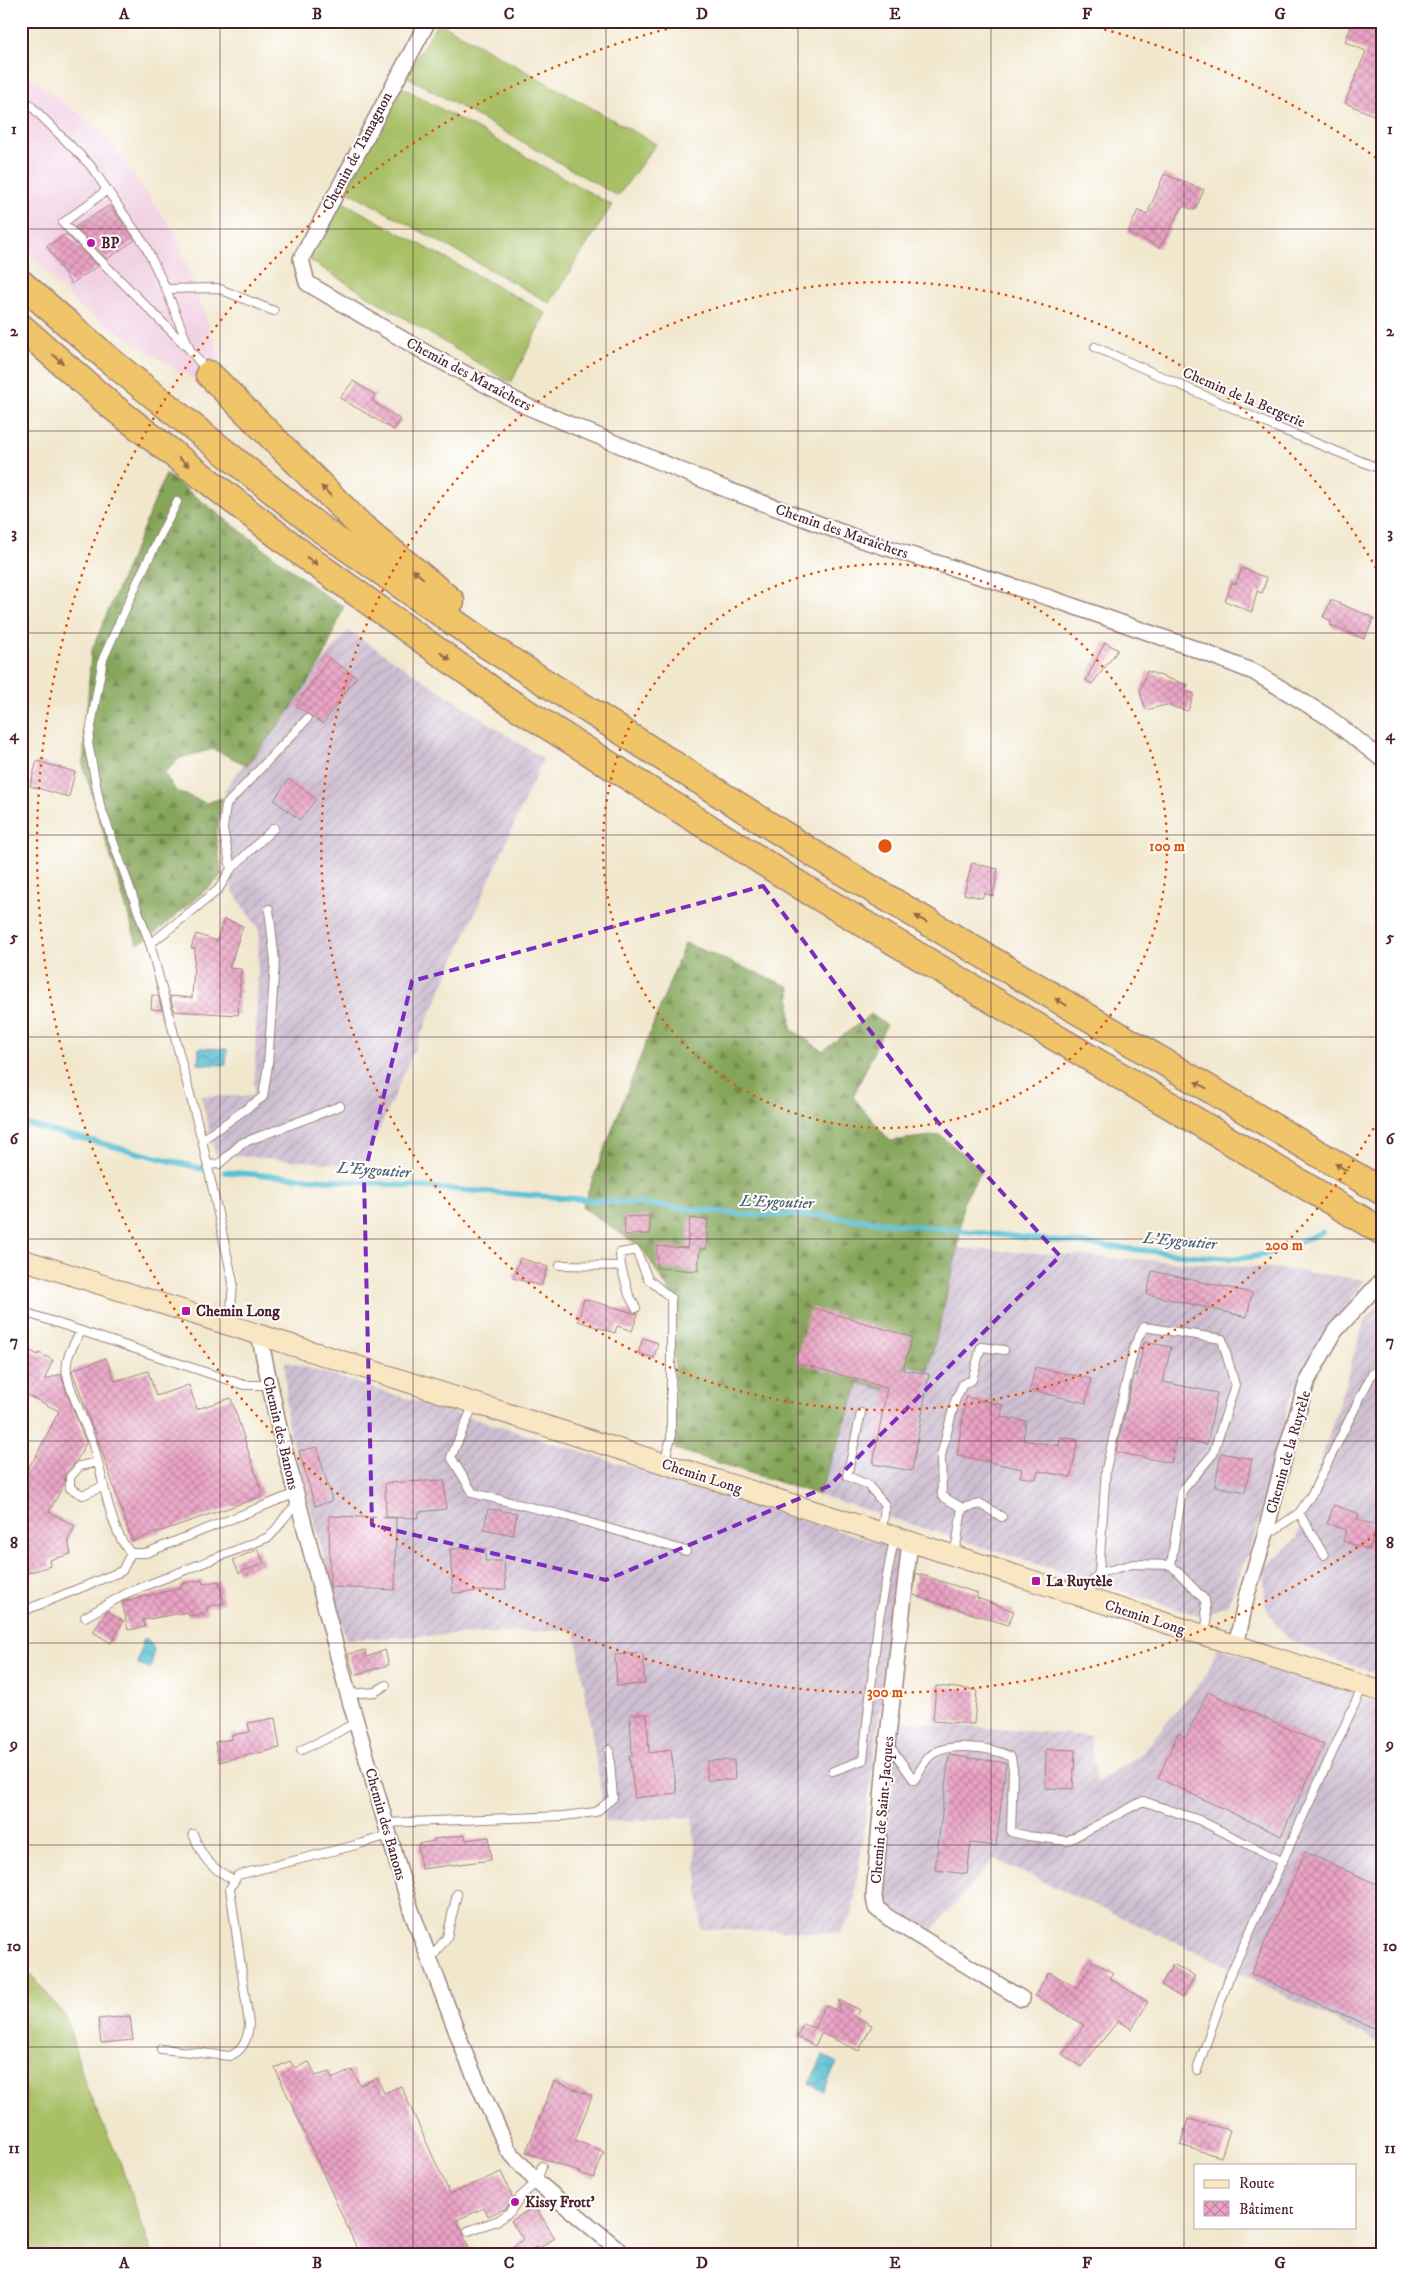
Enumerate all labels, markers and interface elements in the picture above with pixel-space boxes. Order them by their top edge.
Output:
text: A [118,4,130,24]
text: B [312,4,322,24]
text: C [504,4,514,24]
text: D [696,4,708,24]
text: E [889,4,901,24]
text: F [1082,4,1092,24]
text: G [1274,4,1286,24]
street label: Chemin de Tamagnon [318,89,397,214]
text: 1 [11,119,17,139]
text: 1 [1387,119,1393,139]
place label: BP [101,234,119,253]
marker: BP [85,237,97,249]
text: 2 [10,321,19,341]
text: 2 [1386,321,1395,341]
street label: Chemin des Maraîchers [403,333,535,415]
one-way arrow [51,354,64,365]
street label: Chemin de la Bergerie [1179,363,1308,432]
one-way arrow [177,457,191,467]
one-way arrow [320,485,332,497]
street label: Chemin des Maraîchers [773,500,911,563]
text: 3 [11,523,17,543]
text: 3 [1387,523,1393,543]
one-way arrow [306,556,319,566]
one-way arrow [412,569,424,580]
one-way arrow [438,651,451,661]
text: 4 [8,725,19,745]
text: 4 [1384,725,1395,745]
centre of rings [876,837,894,855]
text: 100 m [1149,837,1186,856]
one-way arrow [915,914,928,923]
text: 5 [9,927,18,947]
text: 5 [1385,927,1394,947]
one-way arrow [1054,998,1067,1007]
one-way arrow [1194,1081,1207,1090]
text: 6 [10,1129,20,1149]
text: 6 [1386,1129,1396,1149]
water label: L'Eygoutier [336,1157,413,1183]
one-way arrow [1334,1163,1347,1172]
water label: L'Eygoutier [739,1191,815,1213]
water label: L'Eygoutier [1141,1228,1219,1254]
text: 200 m [1265,1236,1304,1255]
place label: Chemin Long [196,1302,280,1321]
marker: Chemin Long [180,1305,192,1317]
text: 7 [10,1331,18,1351]
text: 7 [1386,1331,1394,1351]
street label: Chemin des Banons [258,1375,303,1492]
street label: Chemin de la Ruytèle [1262,1388,1315,1516]
street label: Chemin Long [659,1455,745,1499]
text: 8 [10,1533,18,1553]
text: 8 [1386,1533,1394,1553]
place label: La Ruytèle [1046,1572,1113,1591]
marker: La Ruytèle [1030,1575,1042,1587]
street label: Chemin Long [1102,1596,1188,1640]
text: 300 m [867,1683,904,1702]
text: 9 [9,1734,18,1754]
text: 9 [1385,1734,1394,1754]
street label: Chemin de Saint-Jacques [867,1735,898,1885]
street label: Chemin des Banons [360,1766,411,1882]
text: 10 [7,1936,22,1956]
text: 10 [1383,1936,1398,1956]
text: 11 [8,2138,20,2158]
text: 11 [1384,2138,1396,2158]
legend [1194,2164,1356,2228]
text: Route [1239,2174,1274,2193]
place label: Kissy Frott' [525,2193,595,2212]
marker: Kissy Frott' [509,2196,521,2208]
text: Bâtiment [1239,2200,1294,2219]
text: A [118,2253,130,2273]
text: B [312,2253,322,2273]
text: C [504,2253,514,2273]
text: D [696,2253,708,2273]
text: E [889,2253,901,2273]
text: F [1082,2253,1092,2273]
text: G [1274,2253,1286,2273]

